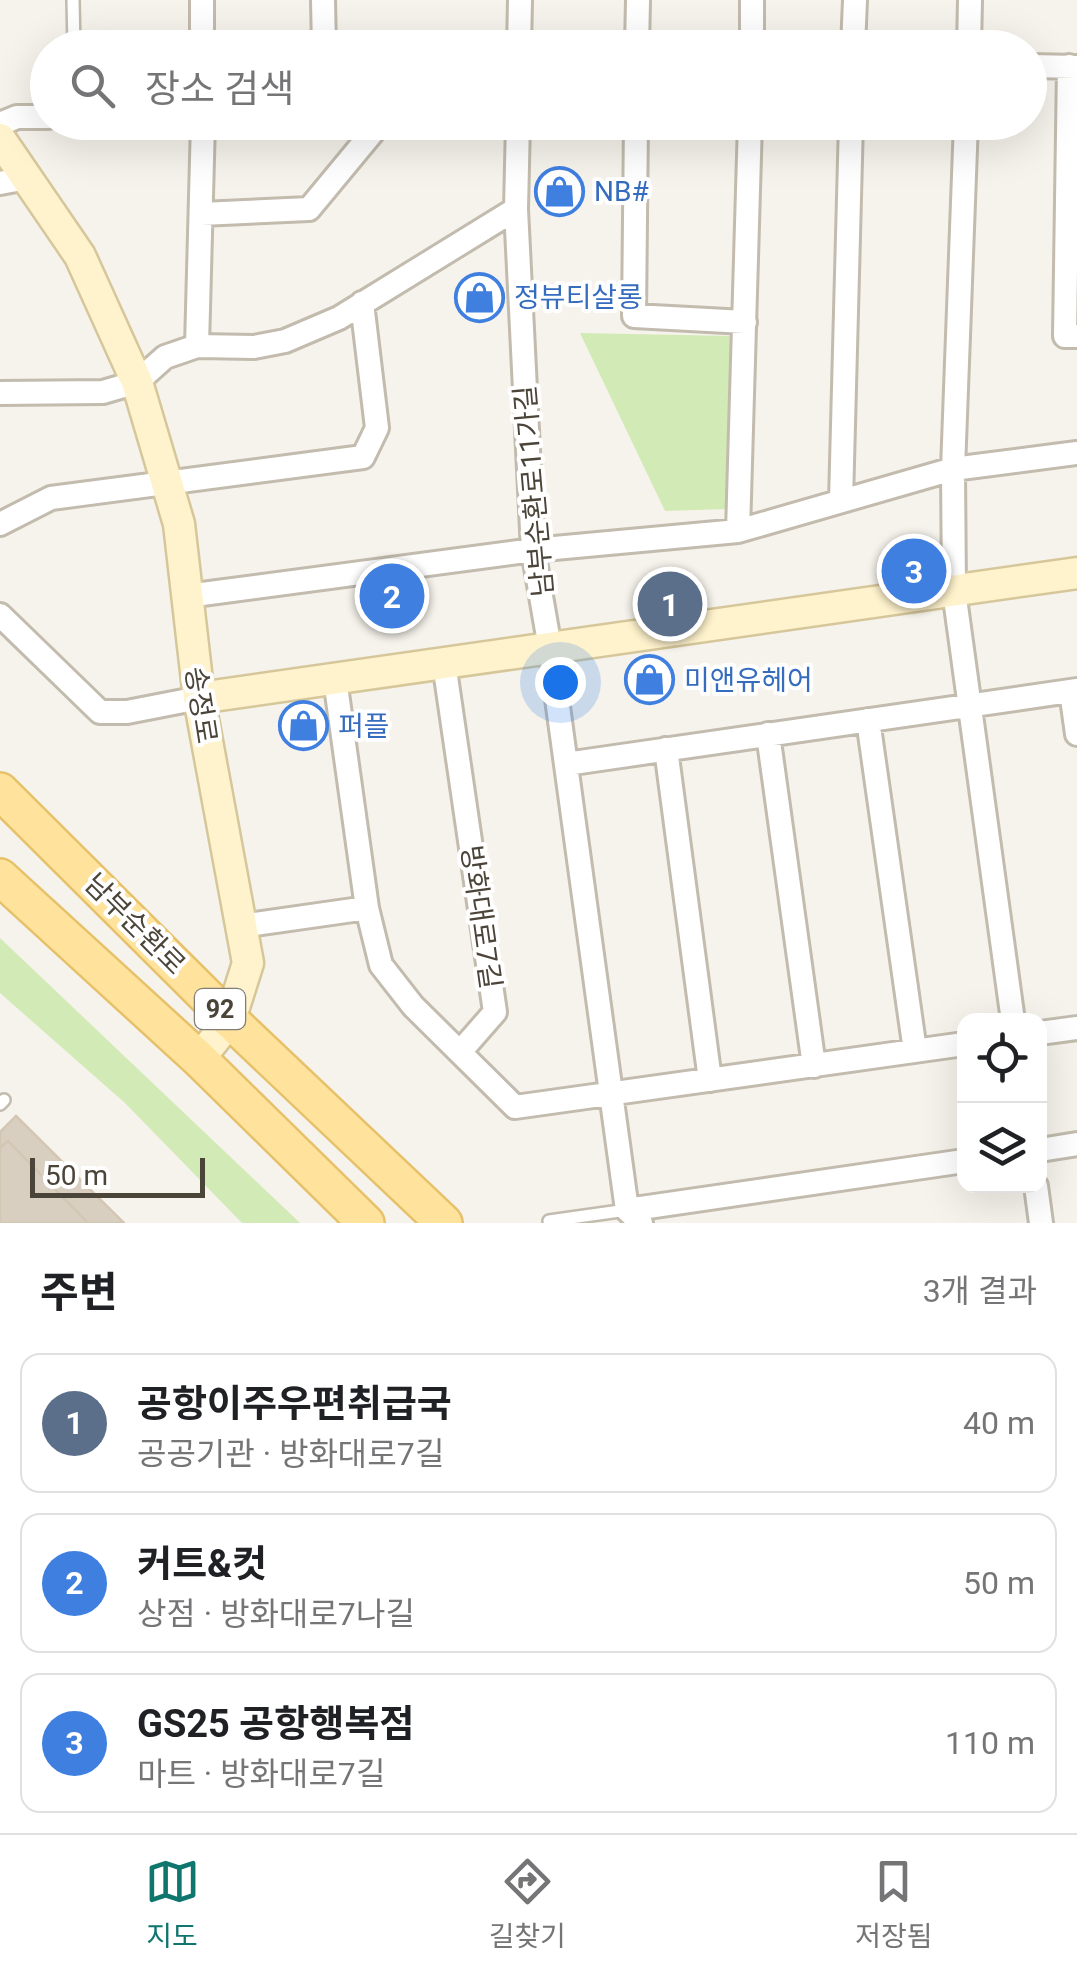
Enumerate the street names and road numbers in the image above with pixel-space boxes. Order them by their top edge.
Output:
street label: 남부순환로11가길 [508,384,560,598]
street label: 송정로 [179,664,223,746]
street label: 방화대로7길 [455,843,507,991]
street label: 남부순환로 [78,867,192,981]
road number: 92 [195,989,245,1029]

